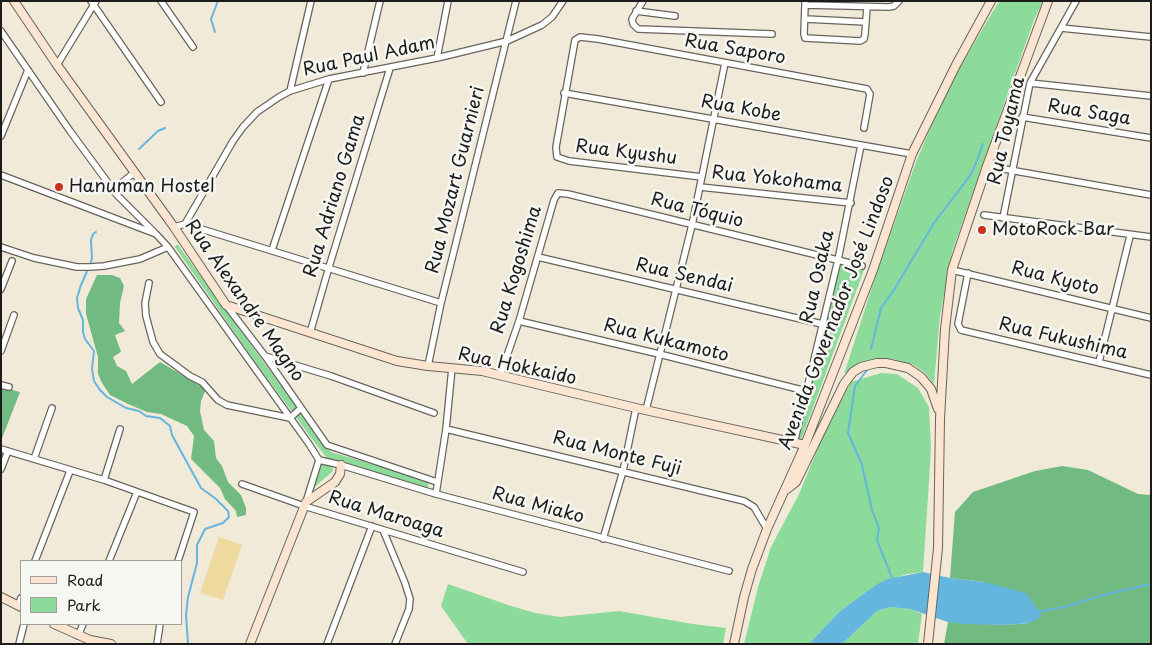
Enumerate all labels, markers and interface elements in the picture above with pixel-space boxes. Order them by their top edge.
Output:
street label: Rua Saporo [683,30,787,70]
street label: Rua Paul Adam [301,32,437,82]
street label: Rua Toyama [984,75,1030,187]
street label: Rua Mozart Guarnieri [422,84,490,276]
street label: Rua Kobe [699,91,783,127]
street label: Rua Saga [1046,96,1132,130]
street label: Rua Adriano Gama [300,112,370,280]
street label: Rua Kyushu [574,136,678,170]
street label: Rua Yokohama [710,162,844,198]
street label: Avenida Governador José Lindoso [775,173,899,453]
place label: Hanuman Hostel [69,176,215,198]
marker: Hanuman Hostel [53,181,65,193]
street label: Rua Tóquio [648,189,746,233]
street label: Rua Kogoshima [487,203,547,337]
street label: Rua Alexandre Magno [180,216,308,386]
place label: MotoRock Bar [992,219,1114,241]
marker: MotoRock Bar [976,224,988,236]
street label: Rua Osaka [797,228,839,326]
street label: Rua Sendai [633,254,735,298]
street label: Rua Kyoto [1009,258,1101,300]
street label: Rua Fukushima [997,314,1129,364]
street label: Rua Kukamoto [601,315,731,367]
street label: Rua Hokkaido [456,344,578,390]
street label: Rua Monte Fuji [550,428,684,480]
street label: Rua Miako [490,483,586,529]
street label: Rua Maroaga [325,487,447,543]
legend [20,560,182,625]
text: Road [67,568,103,591]
text: Park [67,593,101,616]

